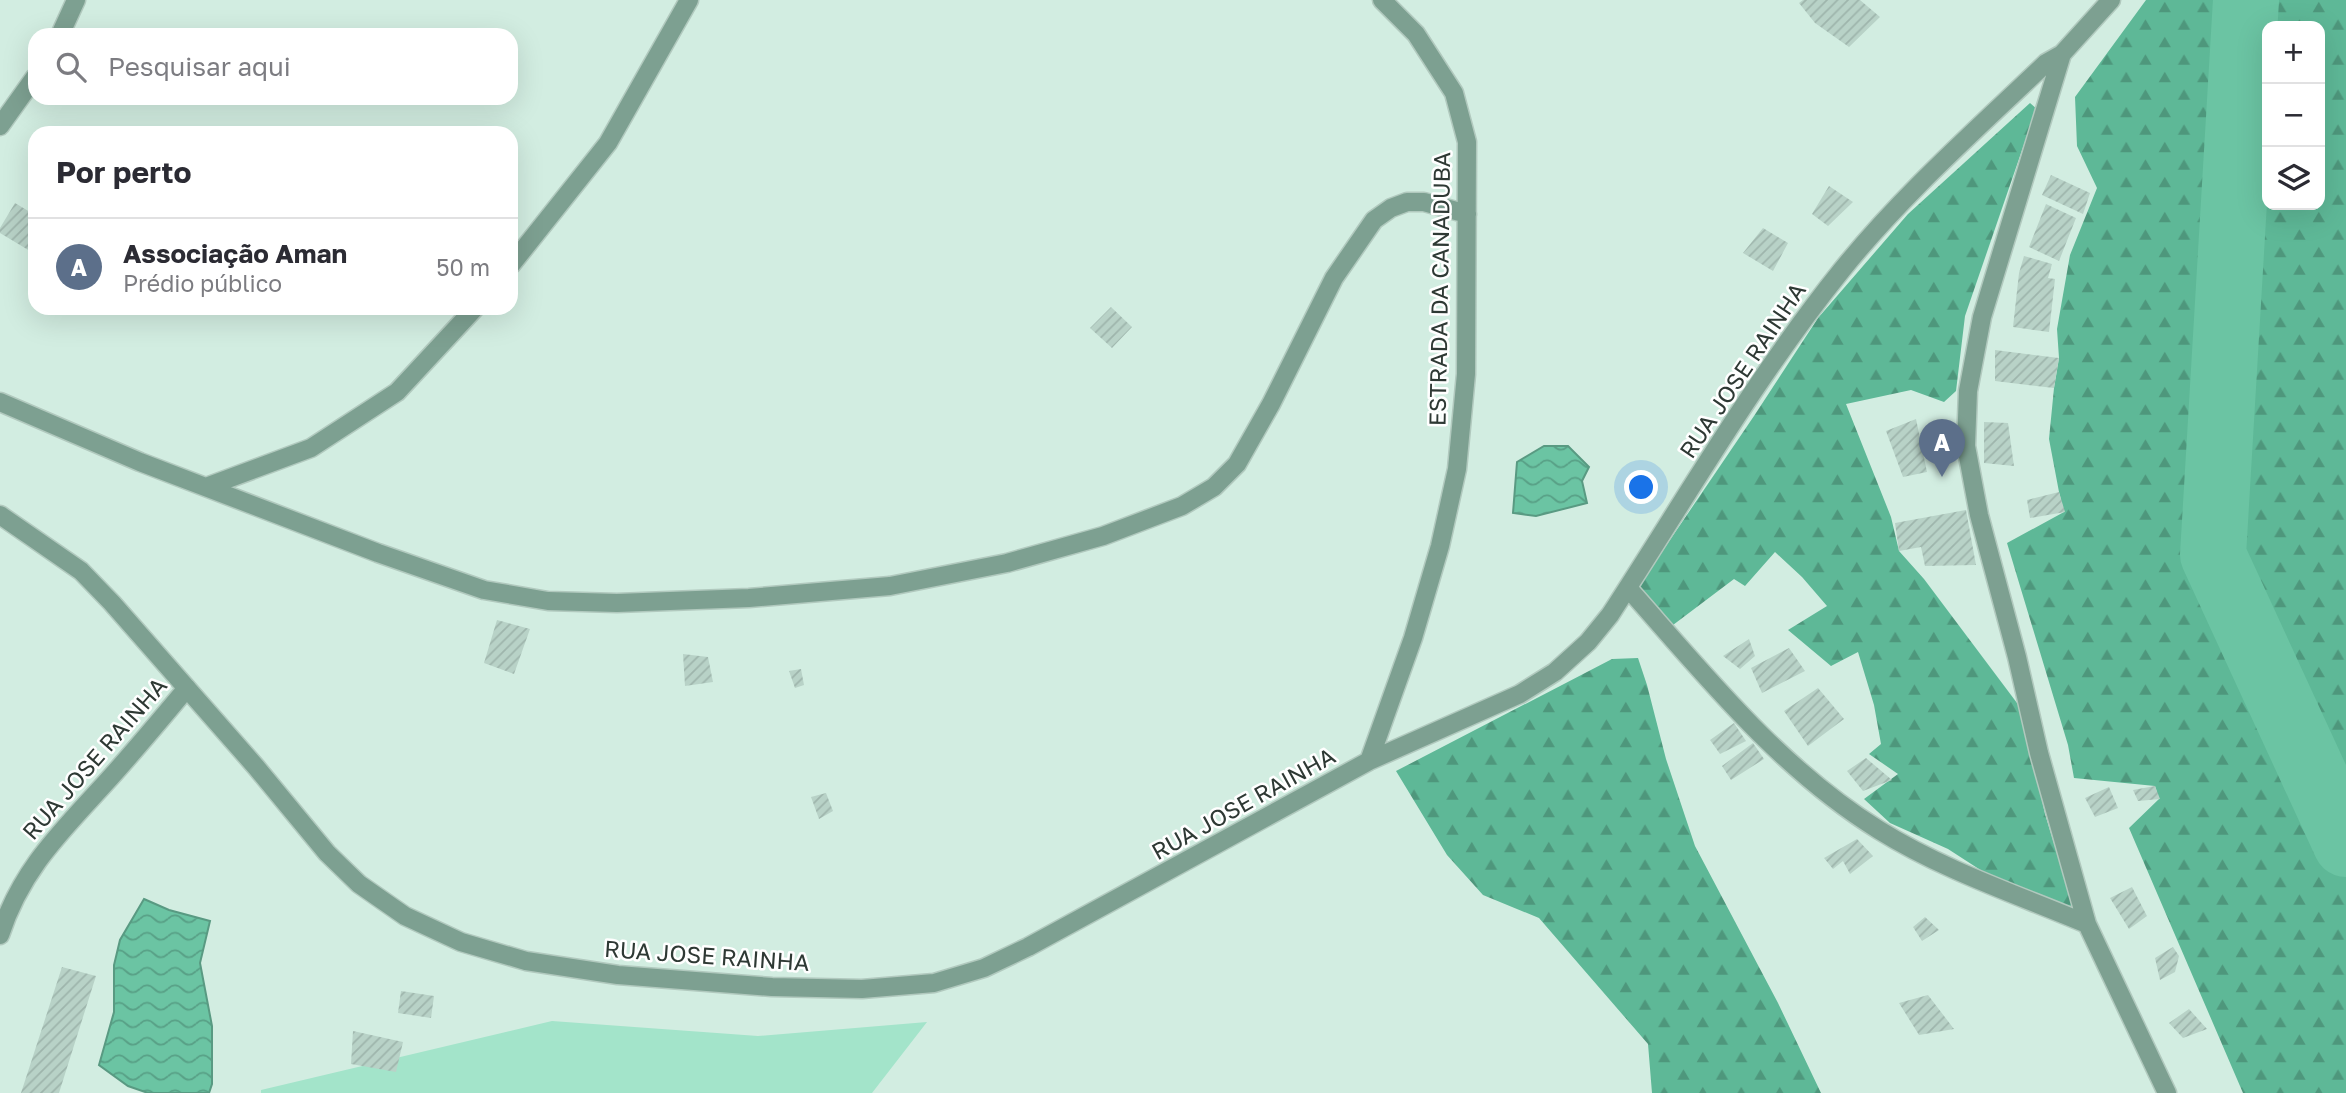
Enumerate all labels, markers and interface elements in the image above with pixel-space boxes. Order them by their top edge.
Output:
map controls [2262,21,2325,210]
button: + [2262,21,2325,84]
search box [28,28,518,105]
icon: search [52,48,90,86]
text: Pesquisar aqui [108,51,291,82]
button: − [2262,84,2325,147]
button: layers [2262,147,2325,210]
street label: ESTRADA DA CANADUBA [1423,152,1455,426]
text: Por perto [56,154,191,190]
text: Associação Aman [123,238,347,269]
text: A [71,253,87,281]
text: 50 m [436,253,490,281]
text: Prédio público [123,269,282,297]
street label: RUA JOSE RAINHA [1673,277,1811,463]
pin: A [1919,419,1965,477]
your location [1624,470,1658,504]
street label: RUA JOSE RAINHA [16,671,172,845]
street label: RUA JOSE RAINHA [1146,741,1340,865]
street label: RUA JOSE RAINHA [603,934,811,976]

